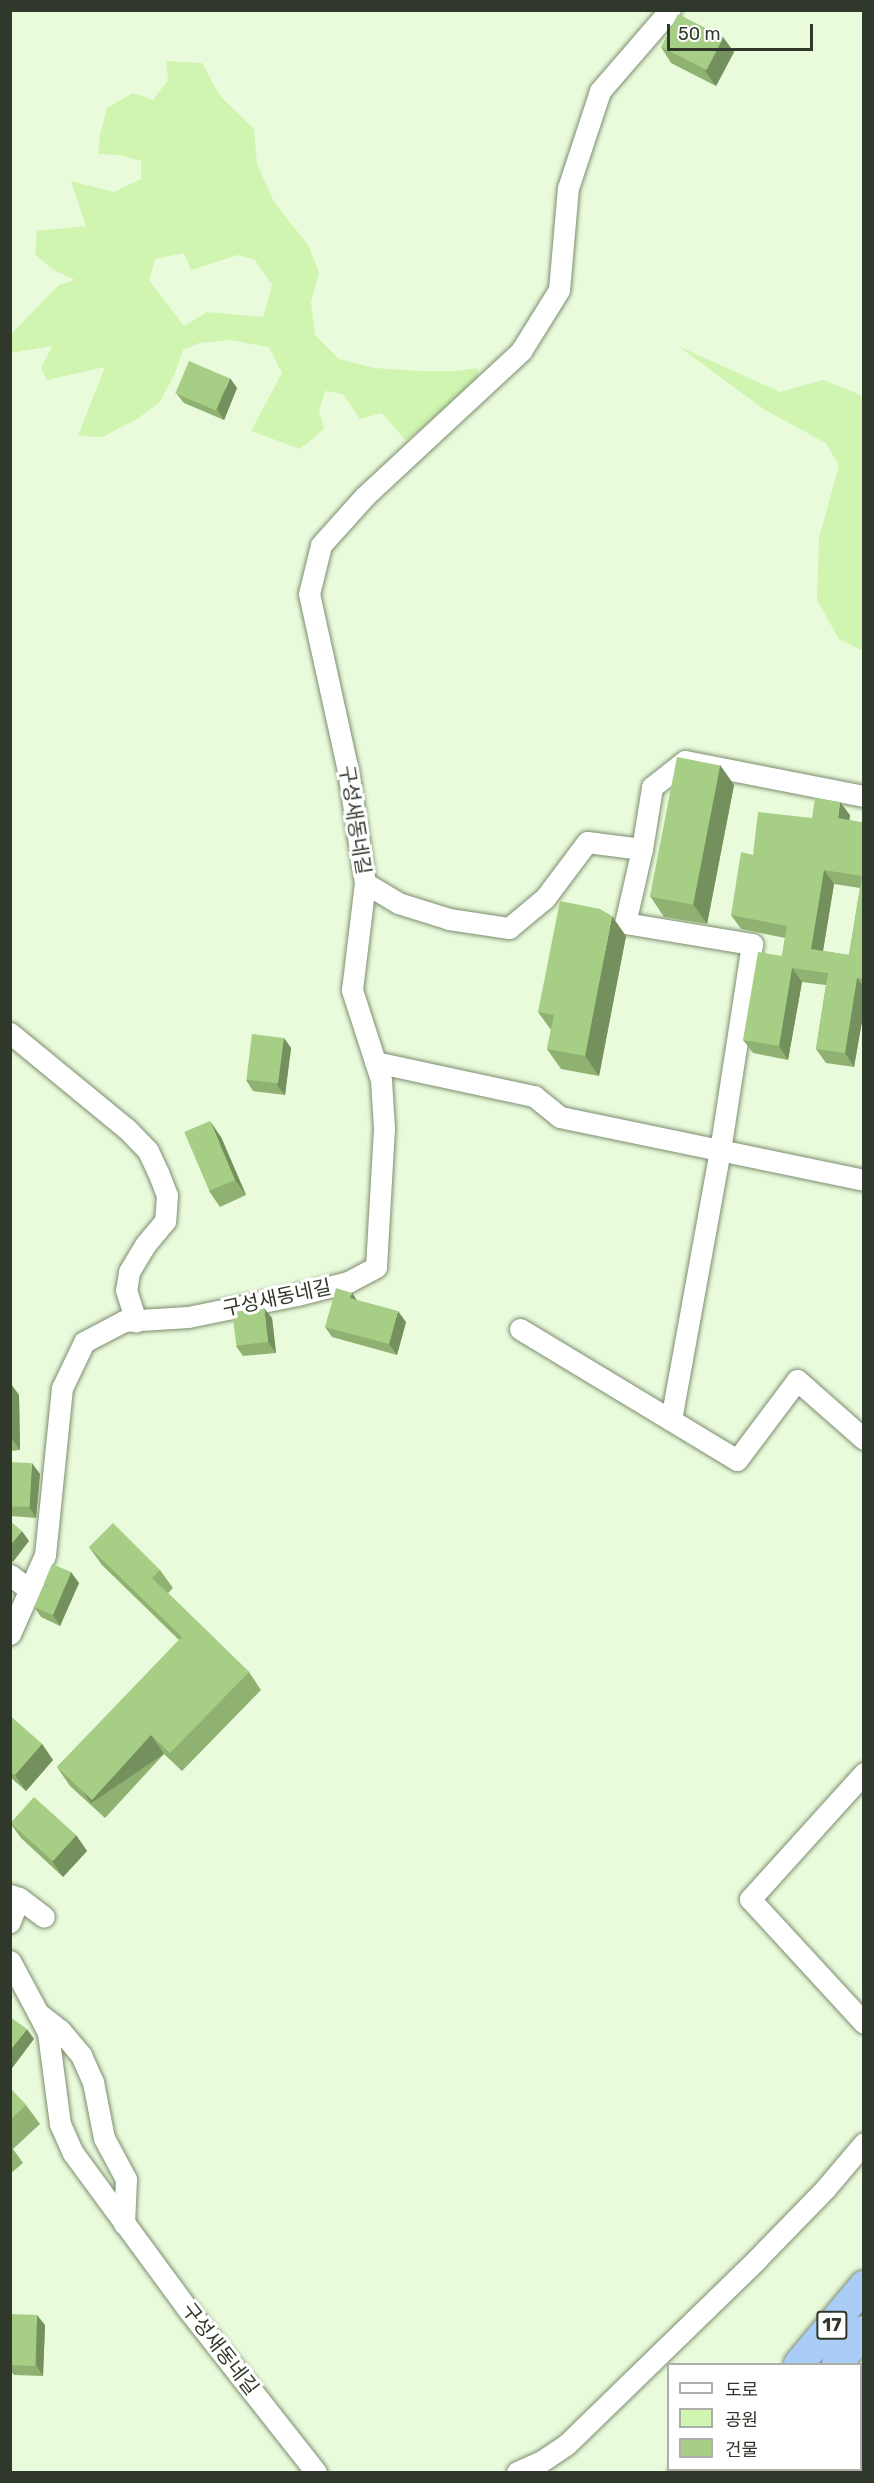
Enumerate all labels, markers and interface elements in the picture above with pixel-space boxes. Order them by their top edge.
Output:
scale bar [670,12,816,50]
text: 50 m [678,23,721,45]
street label: 구성새동네길 [335,764,375,876]
street label: 구성새동네길 [221,1275,333,1321]
street label: 구성새동네길 [177,2298,263,2400]
road number: 17 [816,2310,848,2340]
legend [667,2363,862,2471]
text: 도로 [725,2379,758,2401]
text: 공원 [725,2409,758,2431]
text: 건물 [725,2439,758,2461]

